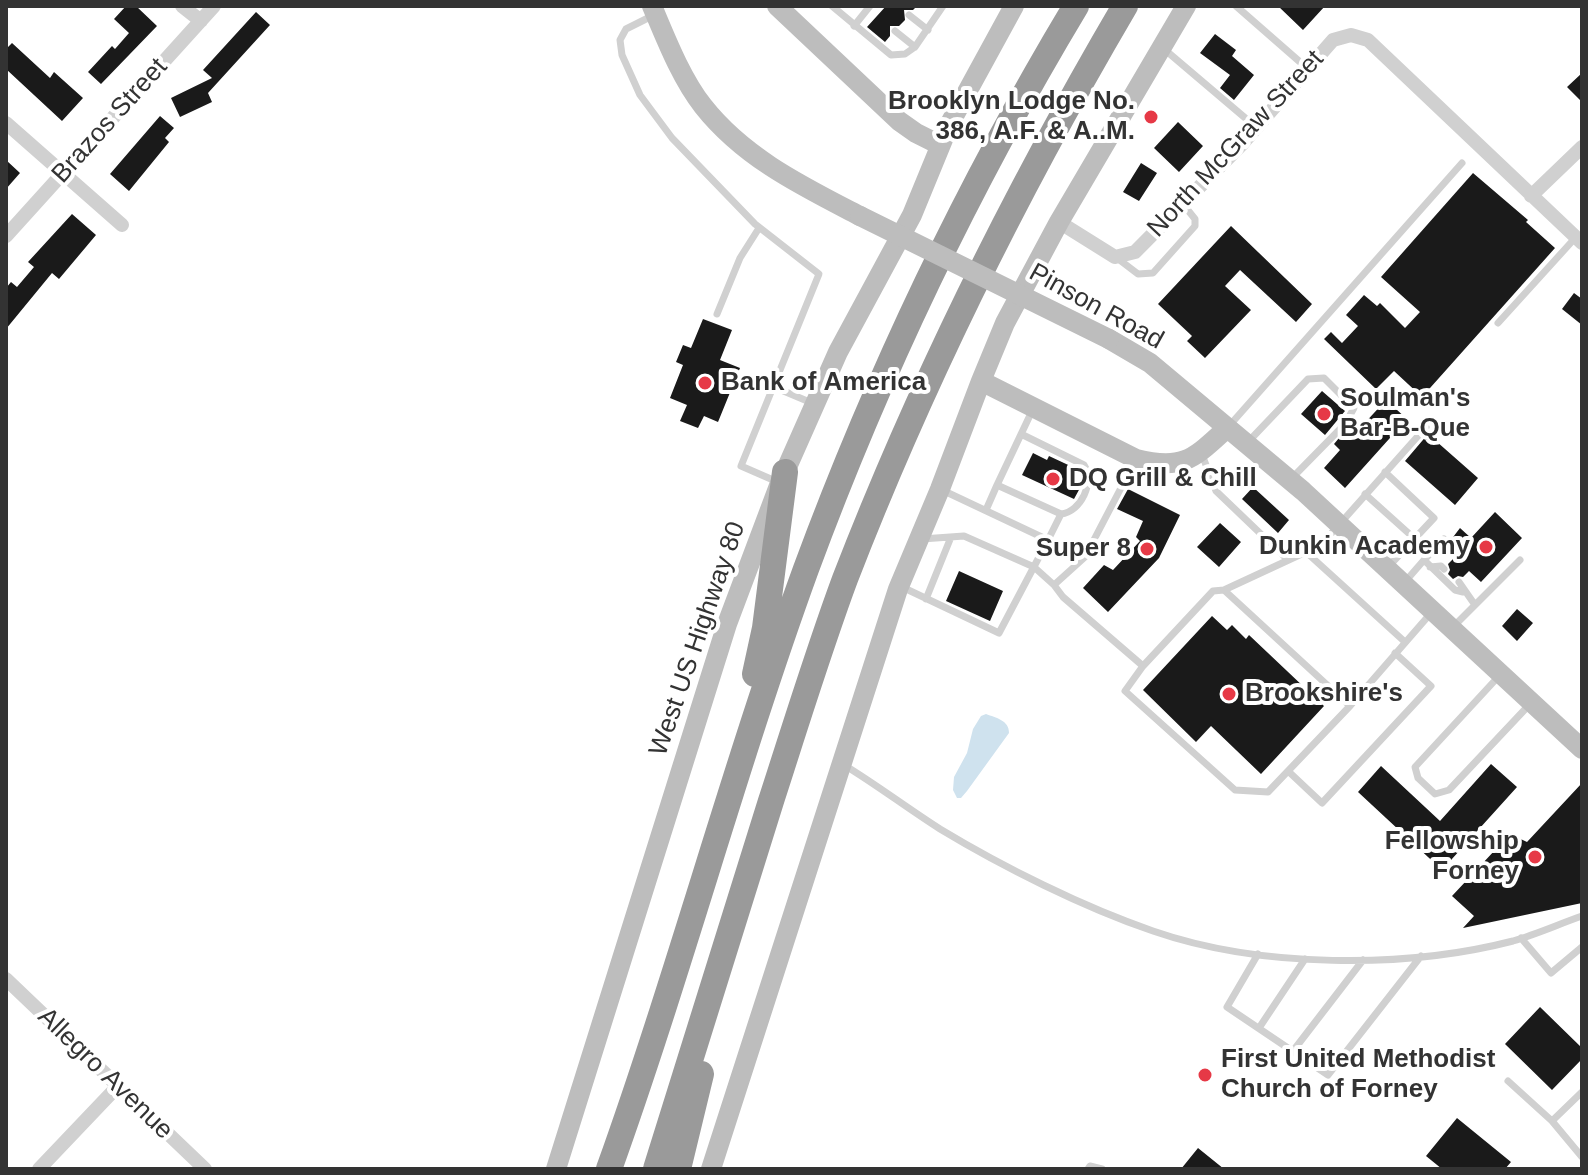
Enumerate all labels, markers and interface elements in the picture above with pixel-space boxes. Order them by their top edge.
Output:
street label: North McGraw Street [1141,44,1331,244]
street label: Brazos Street [46,52,174,190]
place label: Brooklyn Lodge No. 386, A.F. & A..M. [888,86,1135,148]
marker: Brooklyn Lodge No. 386, A.F. & A..M. [1142,108,1160,126]
street label: Pinson Road [1023,257,1169,357]
place label: Bank of America [721,367,926,399]
marker: Bank of America [696,374,714,392]
place label: Soulman's Bar-B-Que [1340,383,1470,444]
marker: Soulman's Bar-B-Que [1315,405,1333,423]
place label: DQ Grill & Chill [1069,463,1257,495]
marker: DQ Grill & Chill [1044,470,1062,488]
street label: West US Highway 80 [643,518,753,760]
place label: Dunkin Academy [1259,531,1470,563]
place label: Super 8 [1036,533,1131,565]
marker: Dunkin Academy [1477,538,1495,556]
marker: Super 8 [1138,540,1156,558]
place label: Brookshire's [1245,678,1403,710]
marker: Brookshire's [1220,685,1238,703]
place label: Fellowship Forney [1385,826,1519,888]
marker: Fellowship Forney [1526,848,1544,866]
street label: Allegro Avenue [31,1002,179,1146]
place label: First United Methodist Church of Forney [1221,1044,1495,1106]
marker: First United Methodist Church of Forney [1196,1066,1214,1084]

